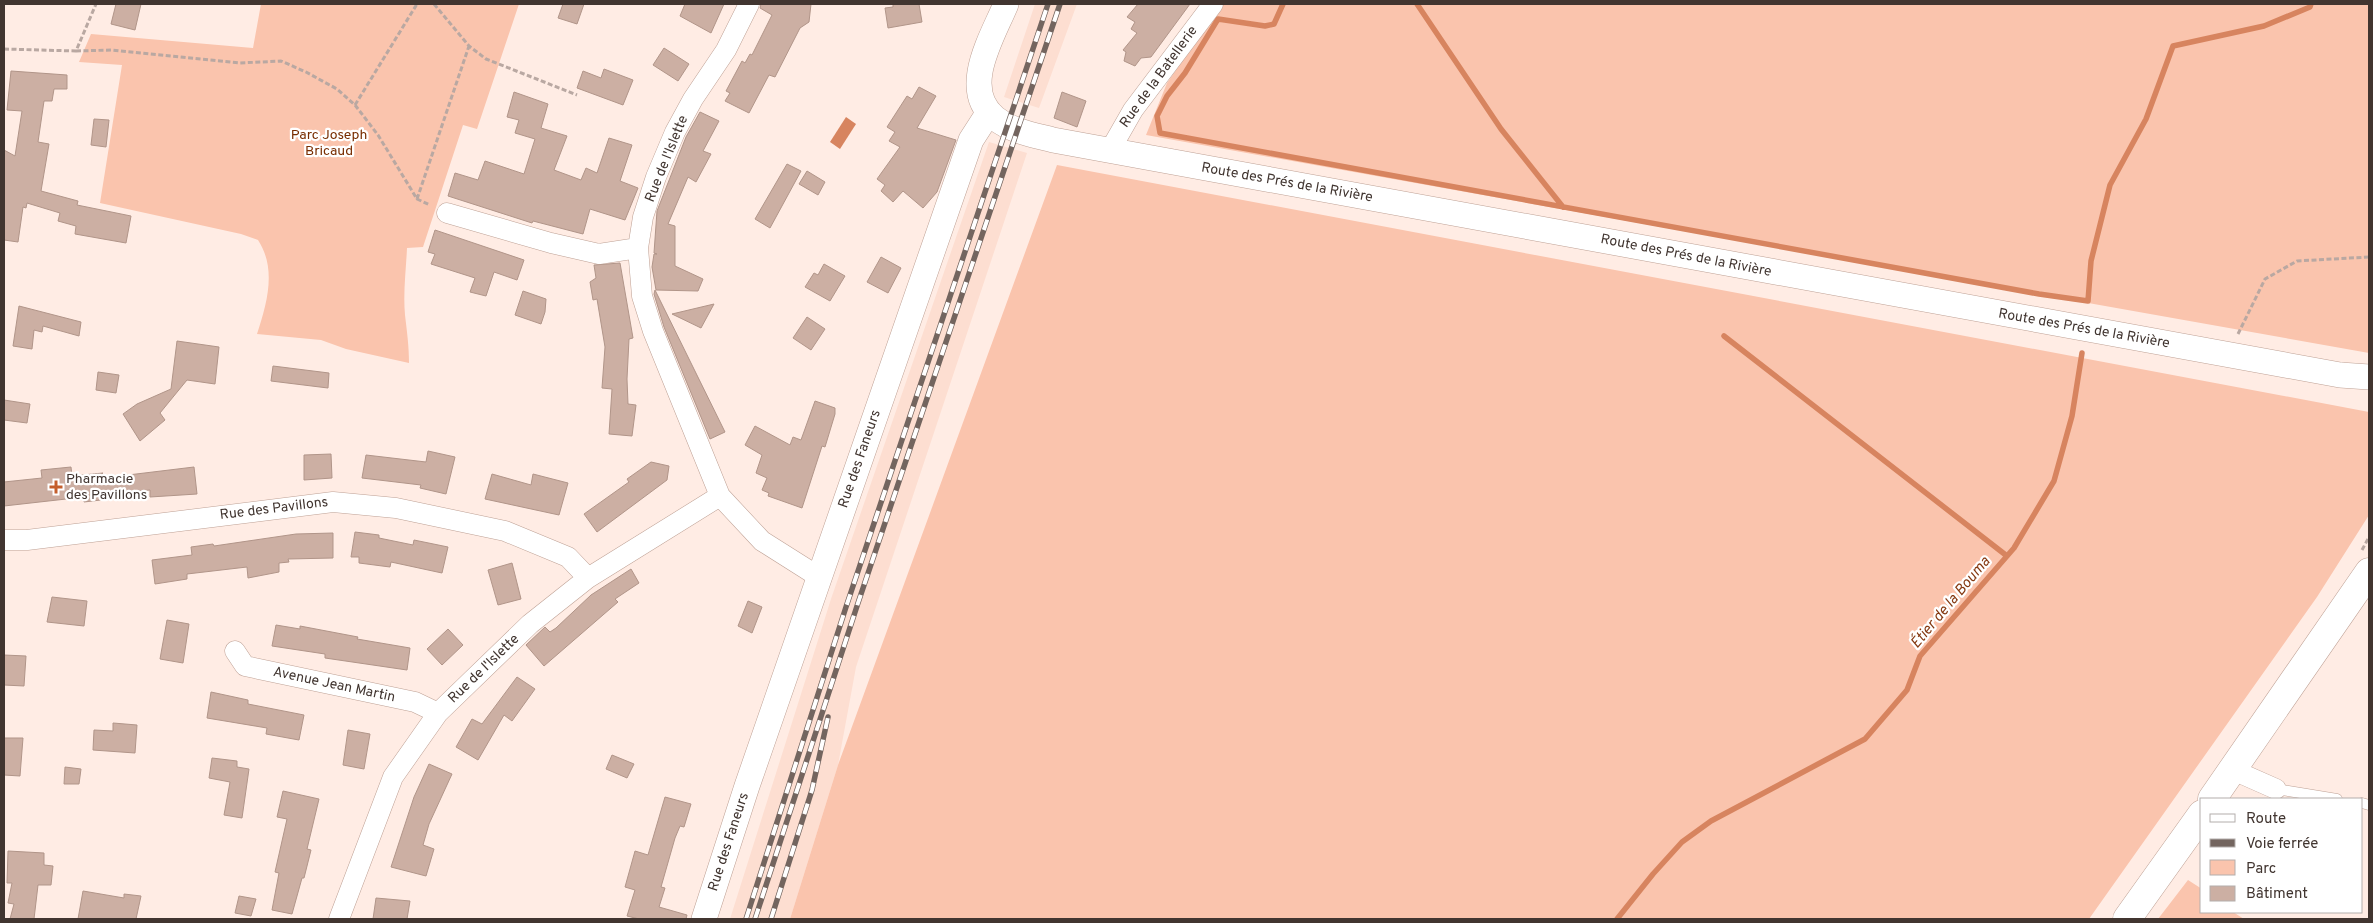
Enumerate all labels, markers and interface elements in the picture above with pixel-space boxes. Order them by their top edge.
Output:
street label: Rue de la Batellerie [1116,23,1202,131]
street label: Rue de l'Islette [642,113,692,205]
park label: Parc Joseph Bricaud [291,127,367,160]
street label: Route des Prés de la Rivière [1200,160,1374,206]
street label: Route des Prés de la Rivière [1599,231,1773,281]
street label: Route des Prés de la Rivière [1997,306,2171,352]
street label: Rue des Faneurs [835,408,885,510]
place label: Pharmacie des Pavillons [66,471,147,504]
marker: Pharmacie des Pavillons [50,481,62,493]
street label: Rue des Pavillons [219,494,329,524]
water label: Étier de la Bouma [1906,552,1995,653]
street label: Rue de l'Islette [445,631,523,707]
street label: Avenue Jean Martin [271,664,397,706]
street label: Rue des Faneurs [705,791,753,893]
legend [2200,798,2363,913]
text: Route [2246,810,2286,829]
text: Voie ferrée [2246,835,2318,854]
text: Parc [2246,860,2276,879]
text: Bâtiment [2246,885,2308,904]

